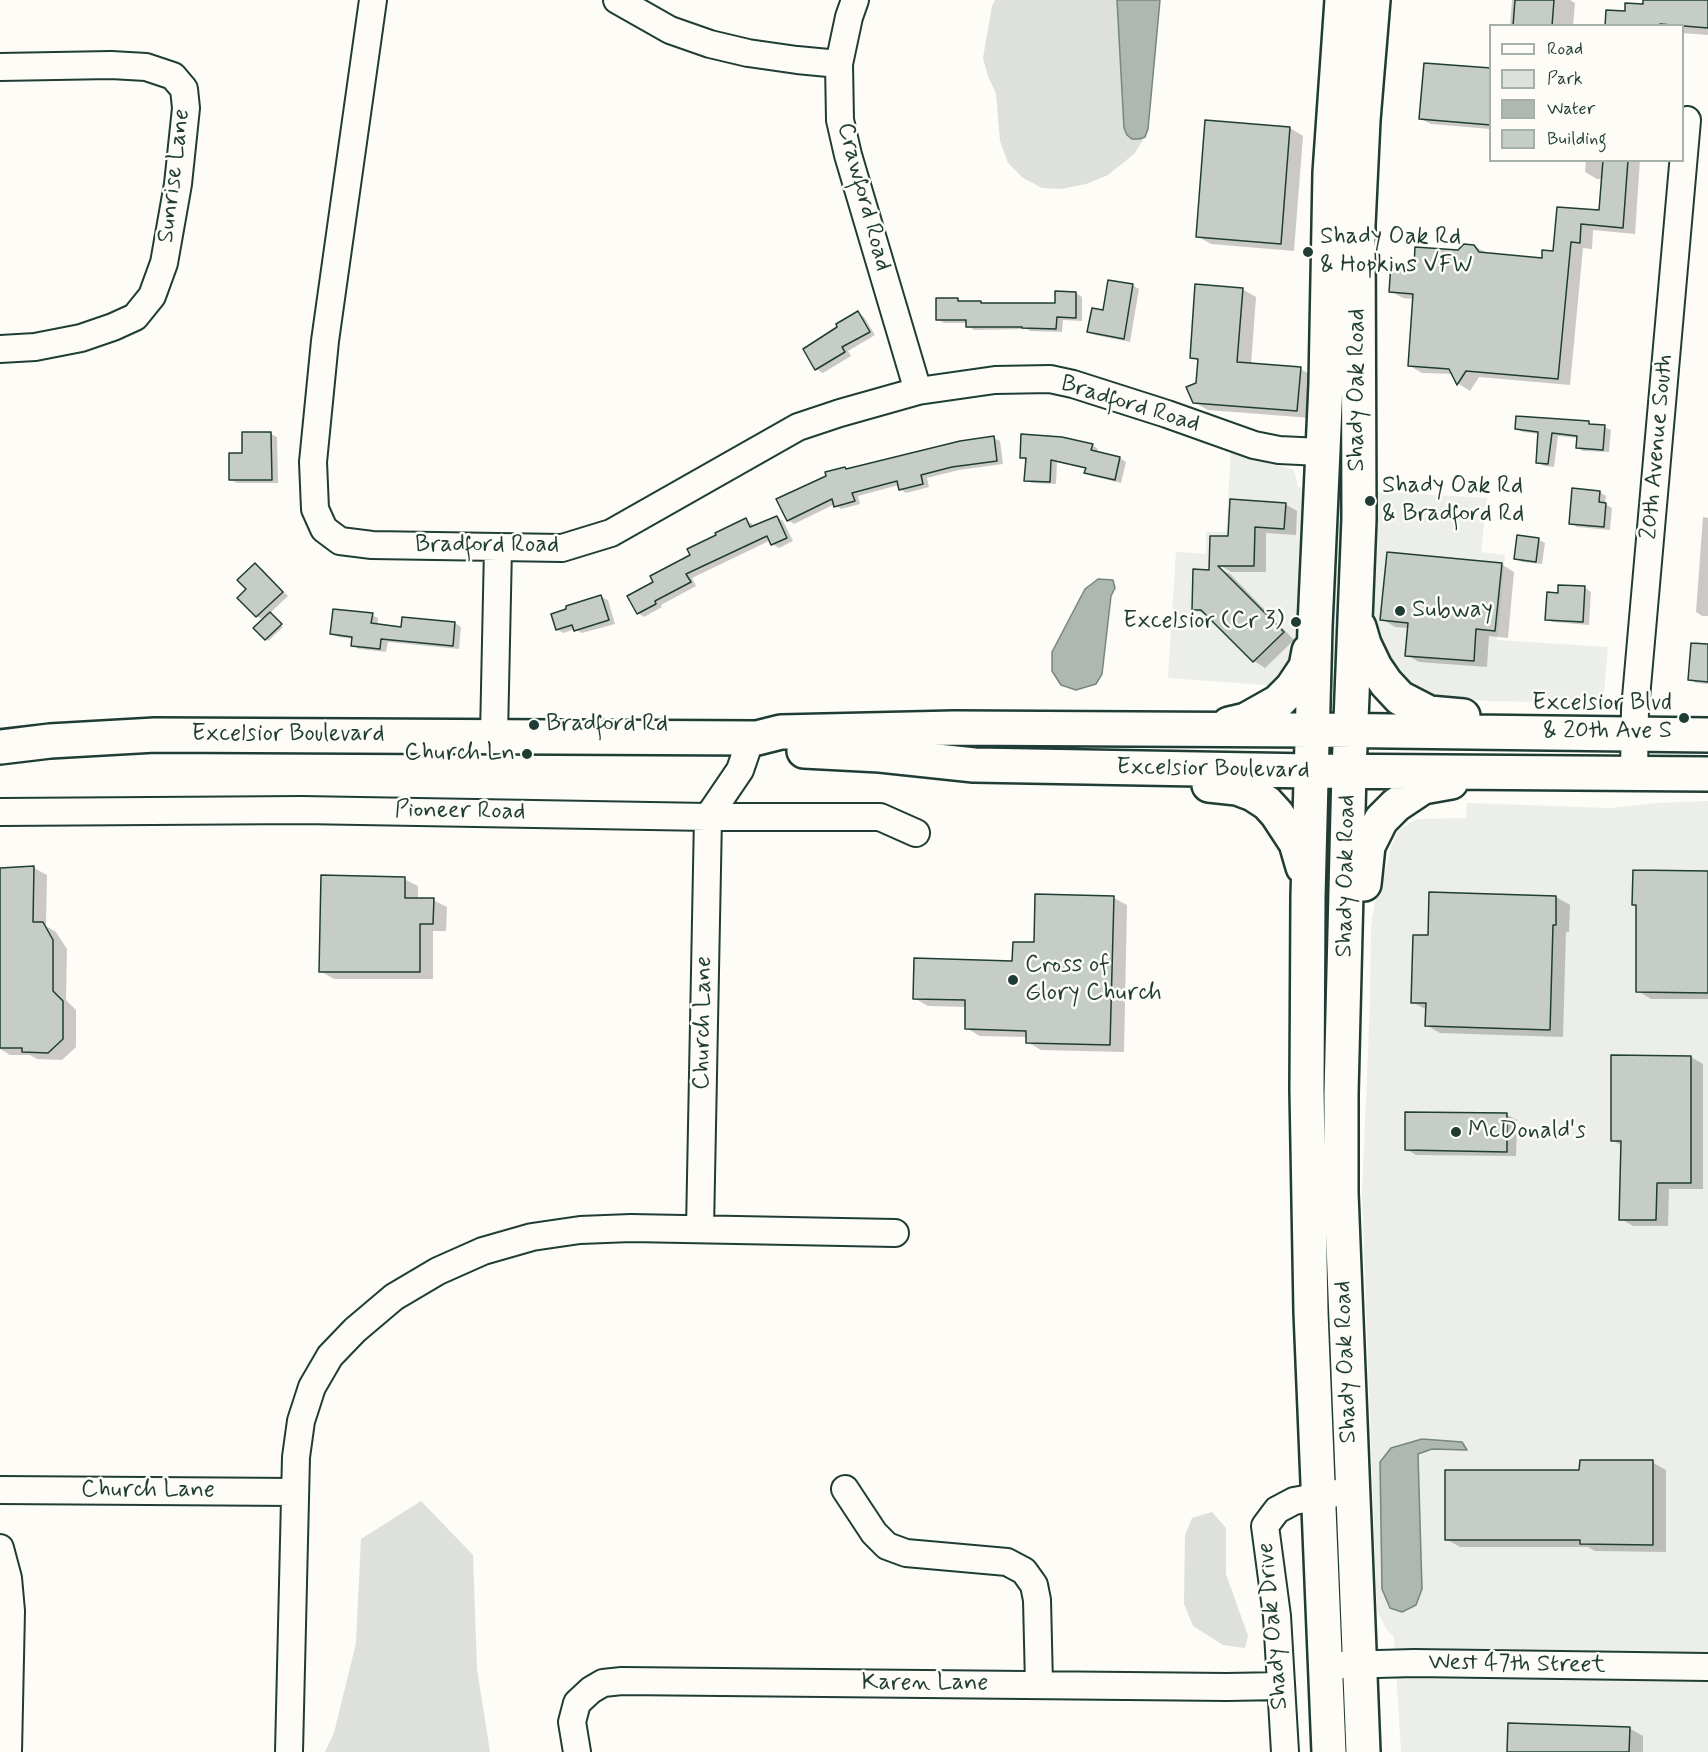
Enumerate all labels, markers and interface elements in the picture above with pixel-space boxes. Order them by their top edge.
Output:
legend [1489,24,1684,162]
text: Road [1547,37,1583,61]
text: Park [1547,67,1583,91]
text: Water [1547,97,1595,121]
street label: Sunrise Lane [152,107,198,245]
street label: Crawford Road [829,120,897,274]
text: Building [1547,127,1607,151]
place label: Shady Oak Rd & Hopkins VFW [1320,224,1473,280]
marker: Shady Oak Rd & Hopkins VFW [1301,245,1315,259]
street label: Shady Oak Road [1344,308,1372,472]
street label: 20th Avenue South [1636,353,1680,541]
street label: Bradford Road [1057,370,1203,440]
place label: Shady Oak Rd & Bradford Rd [1382,473,1524,529]
marker: Shady Oak Rd & Bradford Rd [1363,494,1377,508]
street label: Bradford Road [415,532,559,560]
place label: Subway [1412,597,1493,625]
marker: Subway [1393,604,1407,618]
place label: Excelsior (Cr 3) [1123,608,1284,636]
marker: Excelsior (Cr 3) [1289,615,1303,629]
place label: Excelsior Blvd & 20th Ave S [1532,690,1672,746]
place label: Bradford Rd [546,711,668,739]
marker: Excelsior Blvd & 20th Ave S [1677,711,1691,725]
marker: Bradford Rd [527,718,541,732]
street label: Excelsior Boulevard [191,721,385,749]
place label: Church Ln [404,740,515,768]
marker: Church Ln [520,747,534,761]
street label: Excelsior Boulevard [1116,754,1310,786]
street label: Shady Oak Road [1331,794,1363,958]
street label: Pioneer Road [394,796,526,828]
place label: Cross of Glory Church [1025,952,1162,1008]
street label: Church Lane [688,956,720,1090]
marker: Cross of Glory Church [1006,973,1020,987]
place label: McDonald's [1468,1118,1586,1146]
marker: McDonald's [1449,1125,1463,1139]
street label: Shady Oak Road [1330,1280,1364,1444]
street label: Church Lane [81,1477,215,1505]
street label: Shady Oak Drive [1252,1541,1296,1711]
street label: West 47th Street [1428,1649,1606,1681]
street label: Karen Lane [862,1670,988,1698]

